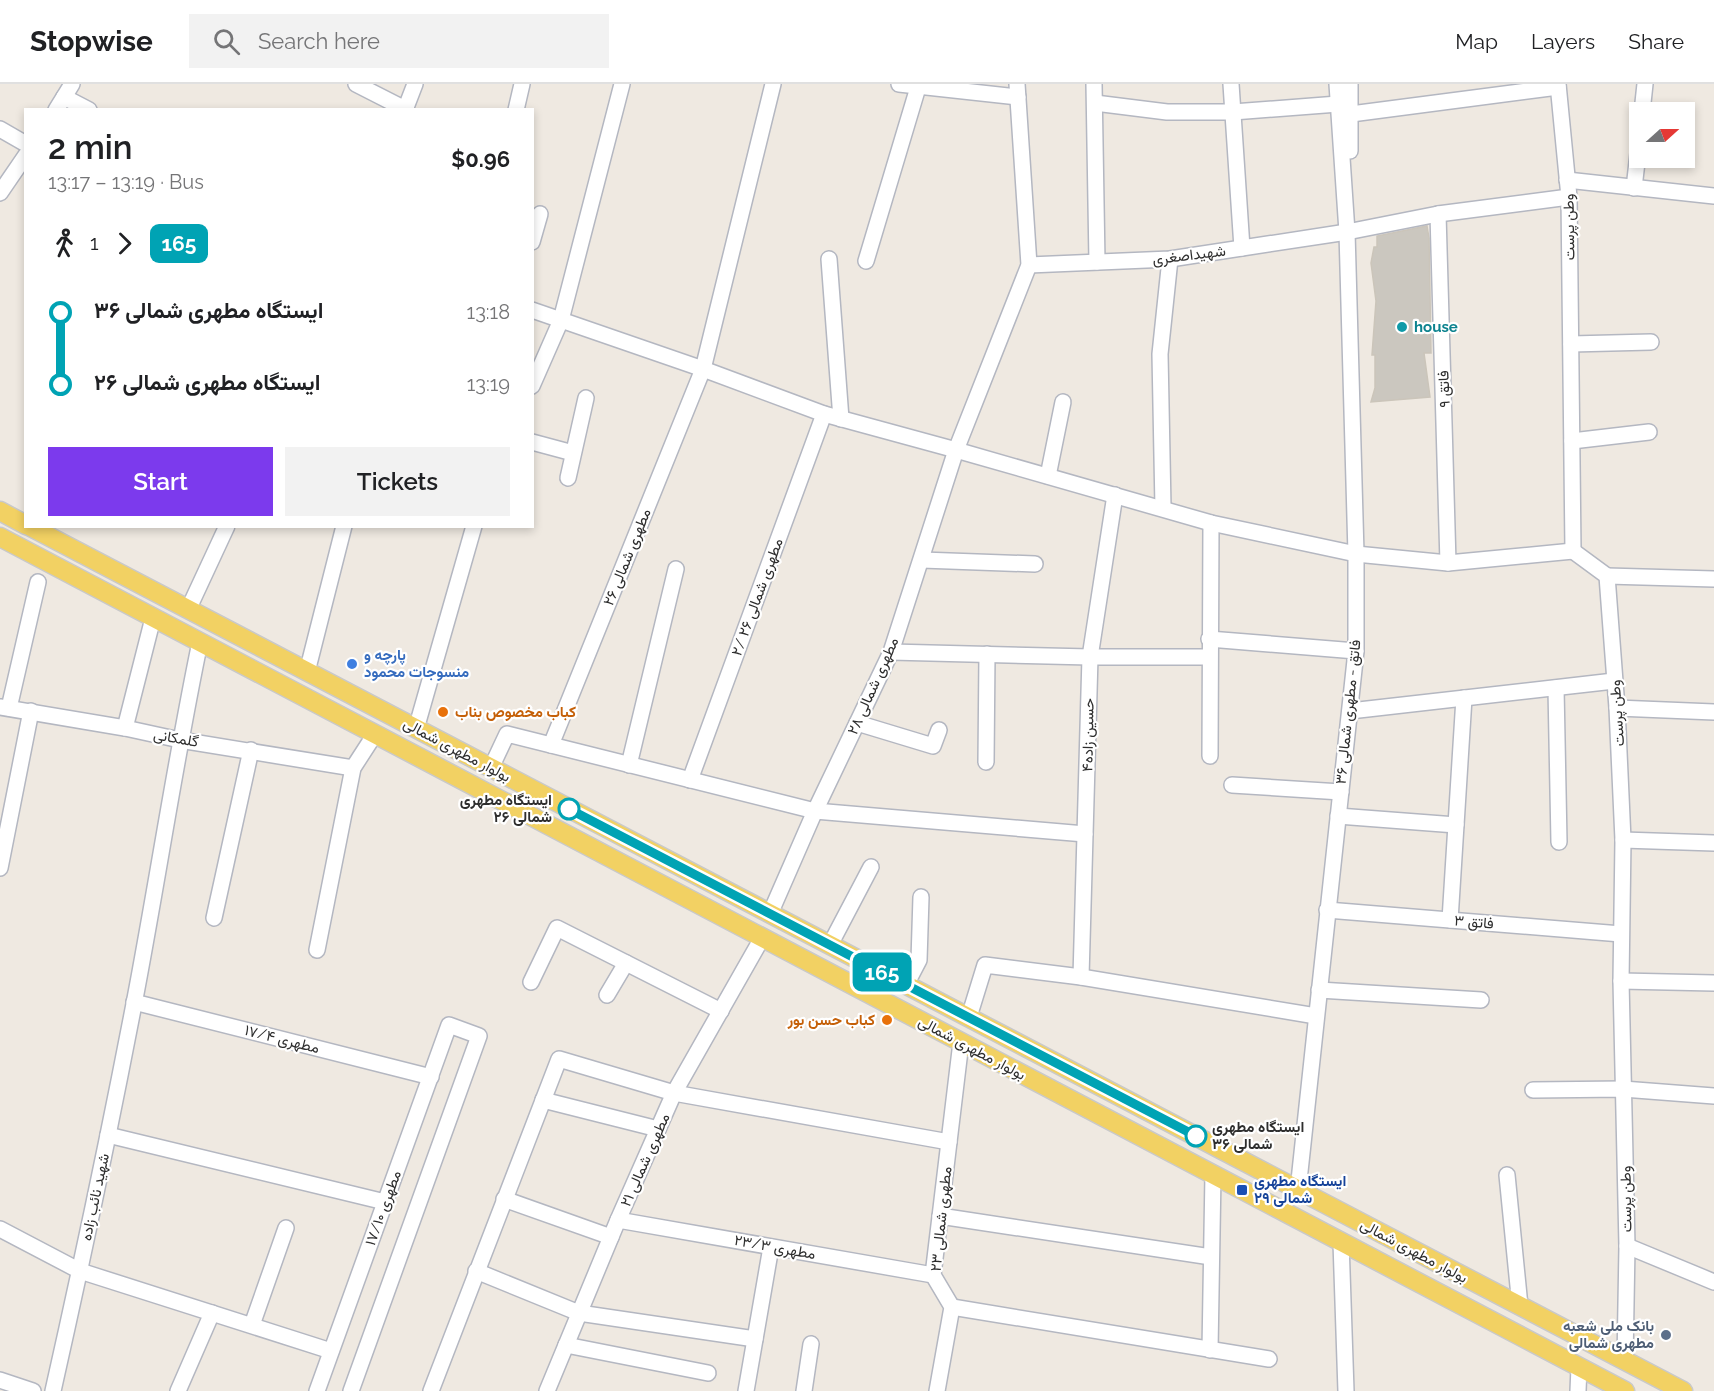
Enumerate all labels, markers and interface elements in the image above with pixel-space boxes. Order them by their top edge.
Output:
search box [189,14,609,68]
text: Stopwise [30,25,153,58]
icon: search [210,25,243,58]
text: Search here [258,28,380,54]
text: Map [1455,29,1498,54]
text: Layers [1531,29,1595,54]
text: Share [1628,29,1684,54]
north arrow [1629,102,1695,168]
map controls [1629,102,1695,168]
text: 2 min [48,128,133,167]
text: $0.96 [451,146,510,172]
text: 13:17 – 13:19 · Bus [48,170,204,194]
street label: وطن پرست [1559,194,1580,260]
icon: walk [48,227,81,260]
icon: forward [108,227,141,260]
text: 1 [90,231,99,255]
text: 165 [162,231,196,256]
street label: شهیداصغری [1151,242,1227,269]
text: ایستگاه مطهری شمالی ۳۶ [94,297,323,323]
text: 13:18 [467,300,510,324]
place label: house [1414,318,1458,336]
marker: house [1395,320,1409,334]
text: ایستگاه مطهری شمالی ۲۶ [94,369,320,395]
street label: فاتق ۹ [1434,370,1455,408]
text: 13:19 [467,372,510,396]
button: Start [48,447,273,516]
button: Tickets [285,447,510,516]
street label: مطهری شمالی ۲۶ [599,506,656,609]
street label: مطهری شمالی ۲۶ /۲ [727,536,788,659]
street label: مطهری شمالی ۲۸ [843,635,903,738]
street label: فاتق - مطهری شمالی ۳۶ [1331,639,1366,785]
place label: پارچه و منسوجات محمود [364,646,469,681]
marker: پارچه و منسوجات محمود [345,657,359,671]
street label: وطن پرست [1606,679,1629,747]
street label: حسین زاده۴ [1078,698,1099,772]
place label: كباب مخصوص بناب [455,703,576,721]
marker: كباب مخصوص بناب [436,705,450,719]
street label: بولوار مطهری شمالی [400,714,514,787]
street label: گلمکانی [152,725,200,752]
place label: ایستگاه مطهری شمالی ۲۶ [460,791,552,826]
marker: ایستگاه مطهری شمالی ۲۶ [558,798,580,820]
street label: فاتق ۳ [1453,911,1495,934]
line badge: 165 [848,952,916,992]
text: 165 [865,960,899,985]
place label: كباب حسن بور [787,1011,875,1029]
street label: بولوار مطهری شمالی [915,1012,1029,1085]
marker: كباب حسن بور [880,1013,894,1027]
street label: مطهری ۱۷/۴ [242,1021,321,1058]
street label: مطهری شمالی ۲۱ [616,1111,675,1210]
place label: ایستگاه مطهری شمالی ۳۶ [1212,1118,1304,1153]
marker: ایستگاه مطهری شمالی ۳۶ [1185,1125,1207,1147]
street label: شهید نائب زاده [77,1152,113,1242]
street label: مطهری شمالی ۲۳ [927,1165,956,1273]
street label: وطن پرست [1616,1166,1637,1232]
street label: مطهری ۱۷/۱۰ [361,1168,406,1248]
place label: ایستگاه مطهری شمالی ۲۹ [1254,1172,1346,1207]
marker: ایستگاه مطهری شمالی ۲۹ [1235,1183,1249,1197]
street label: بولوار مطهری شمالی [1357,1215,1471,1288]
street label: مطهری ۲۳/۳ [733,1231,817,1264]
place label: بانک ملی شعبه مطهری شمالی [1563,1317,1654,1352]
marker: بانک ملی شعبه مطهری شمالی [1659,1328,1673,1342]

